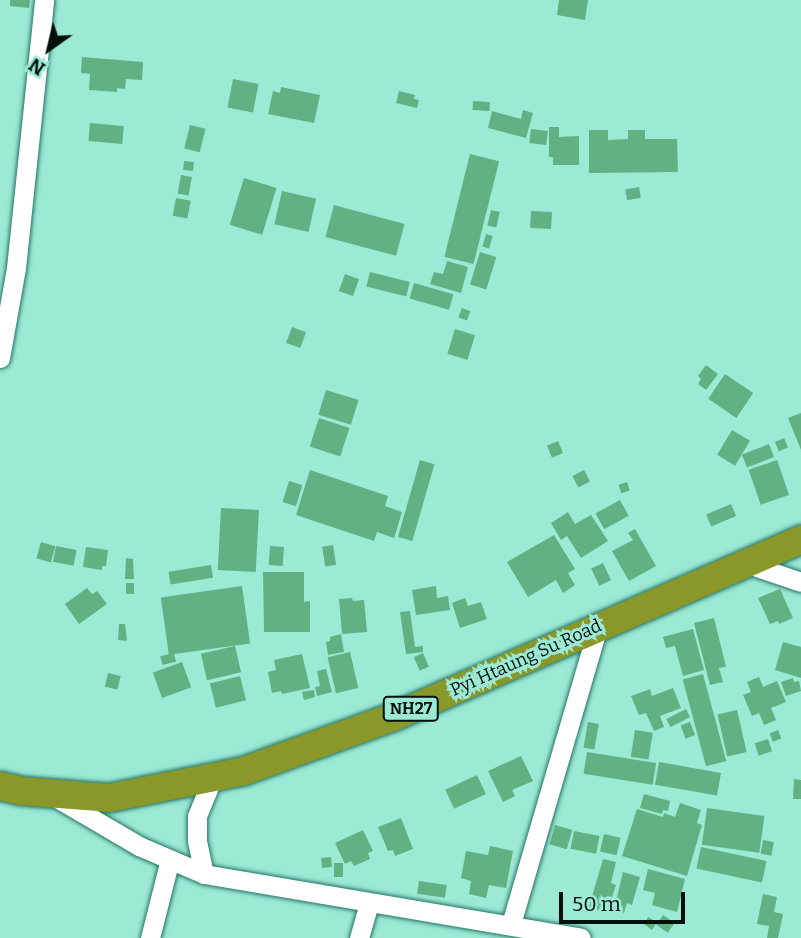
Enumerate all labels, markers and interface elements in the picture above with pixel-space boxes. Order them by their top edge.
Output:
north arrow [14,14,84,84]
text: N [24,53,49,80]
street label: Pyi Htaung Su Road [447,615,605,701]
road number: NH27 [381,696,441,722]
scale bar [563,878,689,922]
text: 50 m [572,891,621,917]

